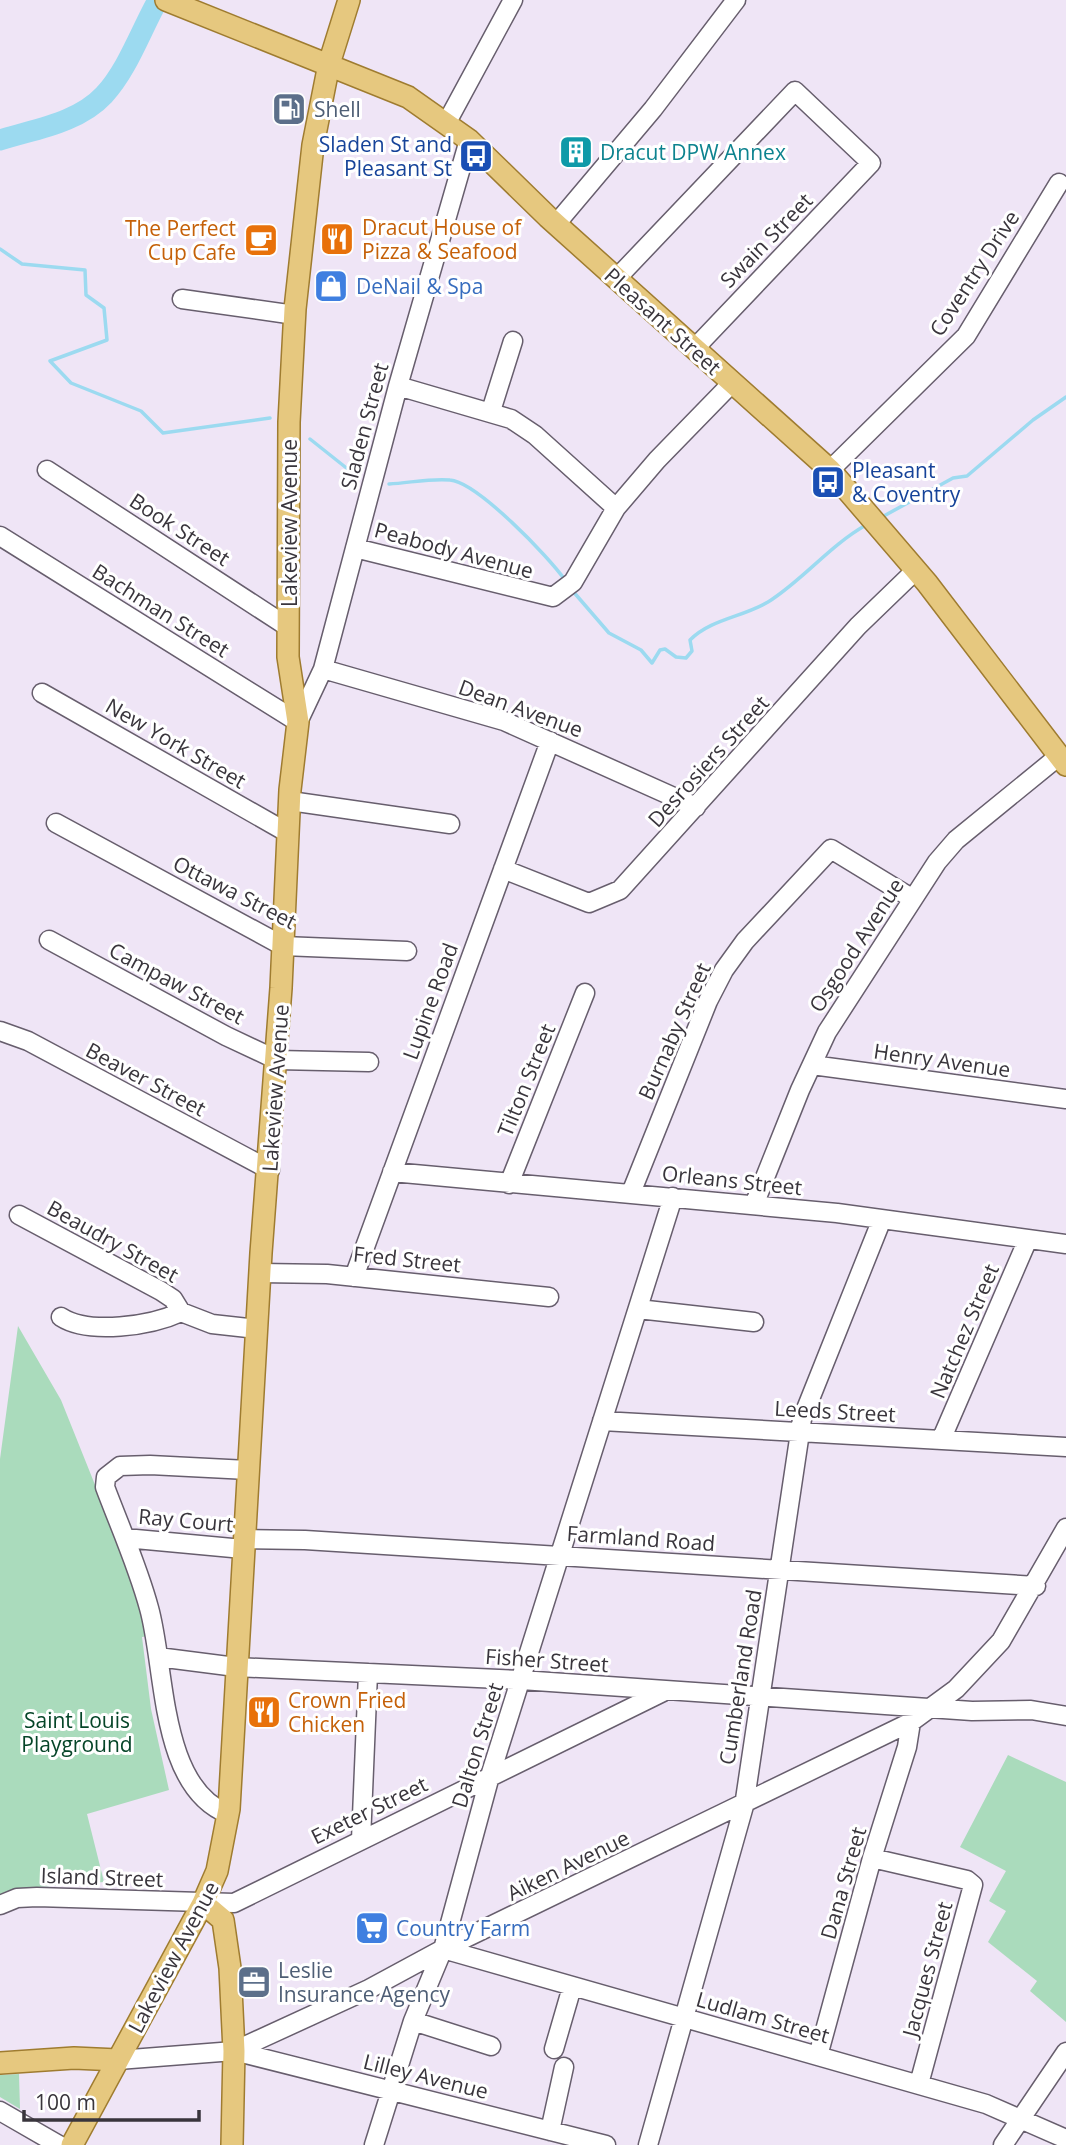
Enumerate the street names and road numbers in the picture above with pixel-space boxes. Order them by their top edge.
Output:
street label: Swain Street [714,186,818,294]
street label: Coventry Drive [923,205,1025,341]
street label: Pleasant Street [599,261,727,381]
street label: Sladen Street [334,360,394,492]
street label: Lakeview Avenue [275,439,303,607]
street label: Book Street [125,486,235,572]
street label: Peabody Avenue [371,515,537,585]
street label: Bachman Street [87,557,235,663]
street label: Dean Avenue [455,673,587,743]
street label: Desrosiers Street [641,689,775,833]
street label: New York Street [101,692,251,794]
street label: Ottawa Street [168,849,302,935]
street label: Osgood Avenue [802,873,910,1017]
street label: Campaw Street [105,936,249,1030]
street label: Lupine Road [396,939,464,1063]
street label: Burnaby Street [631,958,717,1104]
street label: Lakeview Avenue [255,1003,295,1173]
street label: Tilton Street [491,1019,561,1141]
street label: Beaver Street [81,1036,211,1122]
street label: Henry Avenue [872,1037,1012,1083]
street label: Orleans Street [661,1159,803,1201]
street label: Beaudry Street [42,1193,184,1289]
street label: Fred Street [352,1239,462,1279]
street label: Natchez Street [923,1259,1005,1403]
street label: Leeds Street [774,1394,896,1428]
street label: Ray Court [137,1502,235,1538]
street label: Farmland Road [566,1519,716,1557]
street label: Cumberland Road [712,1587,768,1767]
street label: Fisher Street [484,1642,610,1678]
street label: Dalton Street [445,1679,509,1811]
street label: Exeter Street [306,1770,432,1850]
street label: Aiken Avenue [502,1823,634,1907]
street label: Dana Street [814,1824,872,1942]
street label: Island Street [40,1861,164,1893]
street label: Lakeview Avenue [121,1876,225,2038]
street label: Jacques Street [895,1898,959,2042]
street label: Ludlam Street [693,1985,833,2049]
street label: Lilley Avenue [361,2047,491,2105]

